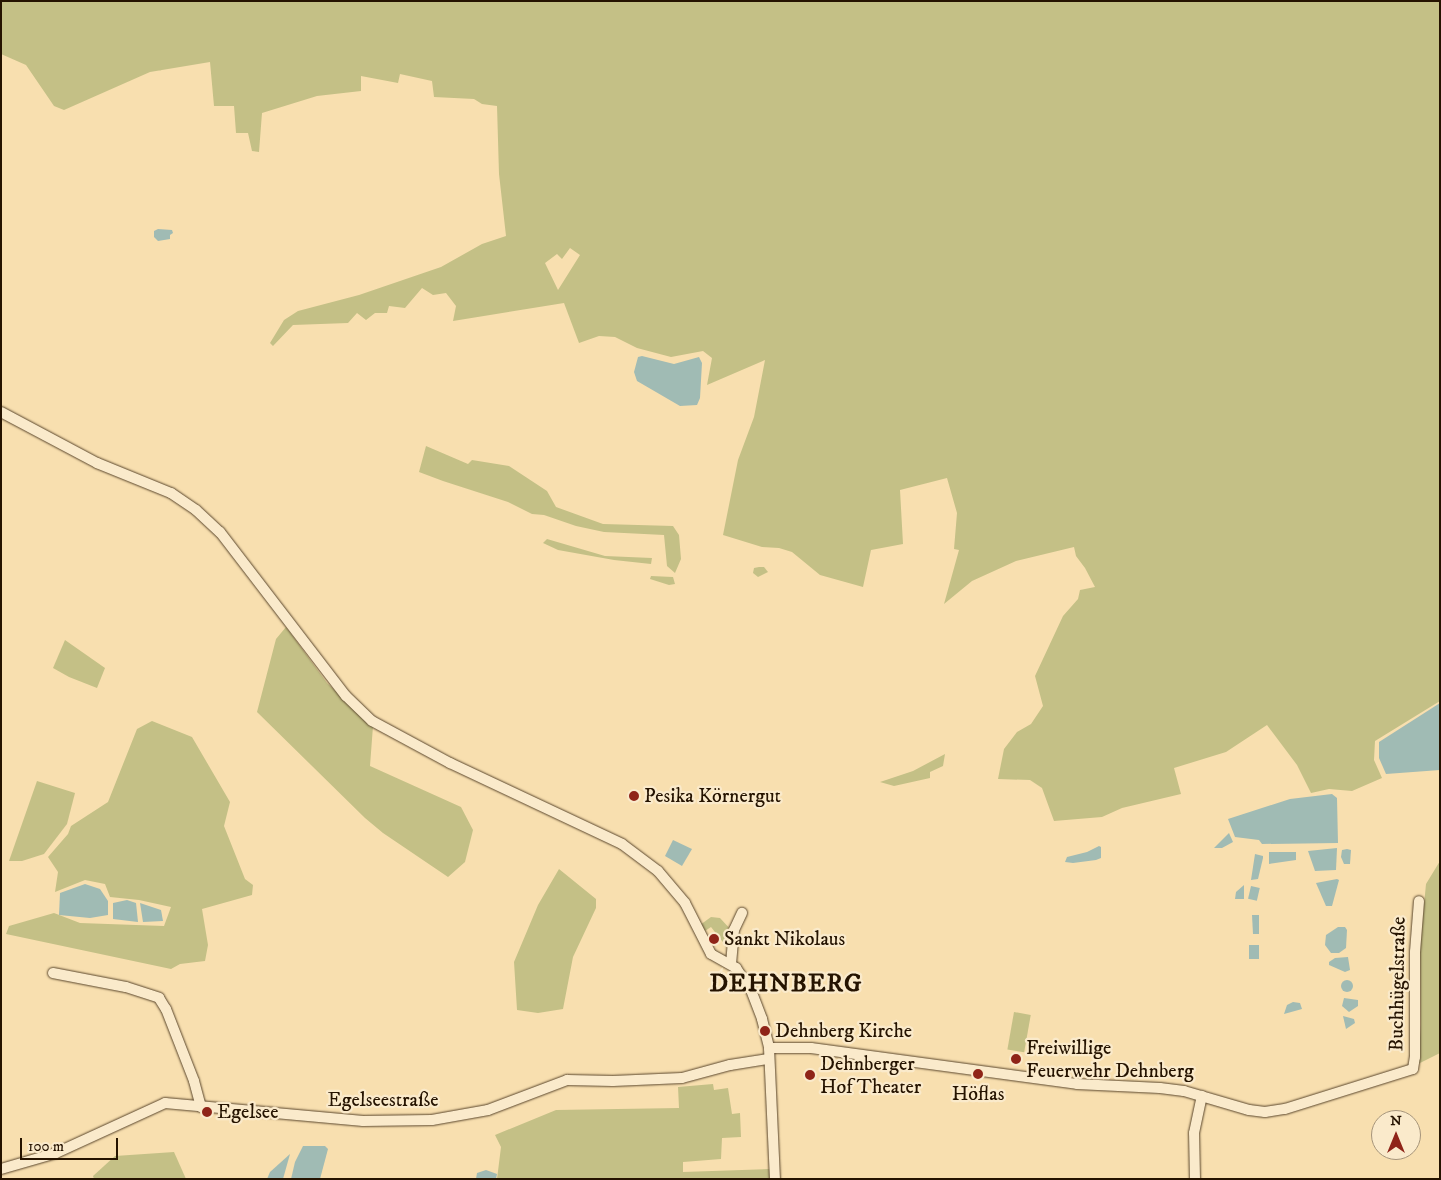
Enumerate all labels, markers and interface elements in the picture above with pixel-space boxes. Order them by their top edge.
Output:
place label: Pesika Körnergut [644,784,781,808]
marker: Pesika Körnergut [628,790,640,802]
street label: Buchhügelstraße [1385,916,1411,1052]
place label: Sankt Nikolaus [724,927,845,951]
marker: Sankt Nikolaus [708,933,720,945]
district label: DEHNBERG [709,969,863,999]
place label: Dehnberg Kirche [775,1019,912,1043]
marker: Dehnberg Kirche [759,1025,771,1037]
place label: Freiwillige Feuerwehr Dehnberg [1026,1036,1194,1083]
place label: Dehnberger Hof Theater [820,1052,921,1099]
marker: Freiwillige Feuerwehr Dehnberg [1010,1053,1022,1065]
marker: Höflas [972,1068,984,1080]
marker: Dehnberger Hof Theater [804,1069,816,1081]
place label: Höflas [952,1082,1004,1106]
street label: Egelseestraße [328,1088,438,1112]
place label: Egelsee [217,1100,278,1124]
marker: Egelsee [201,1106,213,1118]
north arrow [1371,1110,1421,1160]
text: N [1390,1112,1402,1130]
scale bar [22,1128,120,1160]
text: 100 m [28,1137,64,1156]

